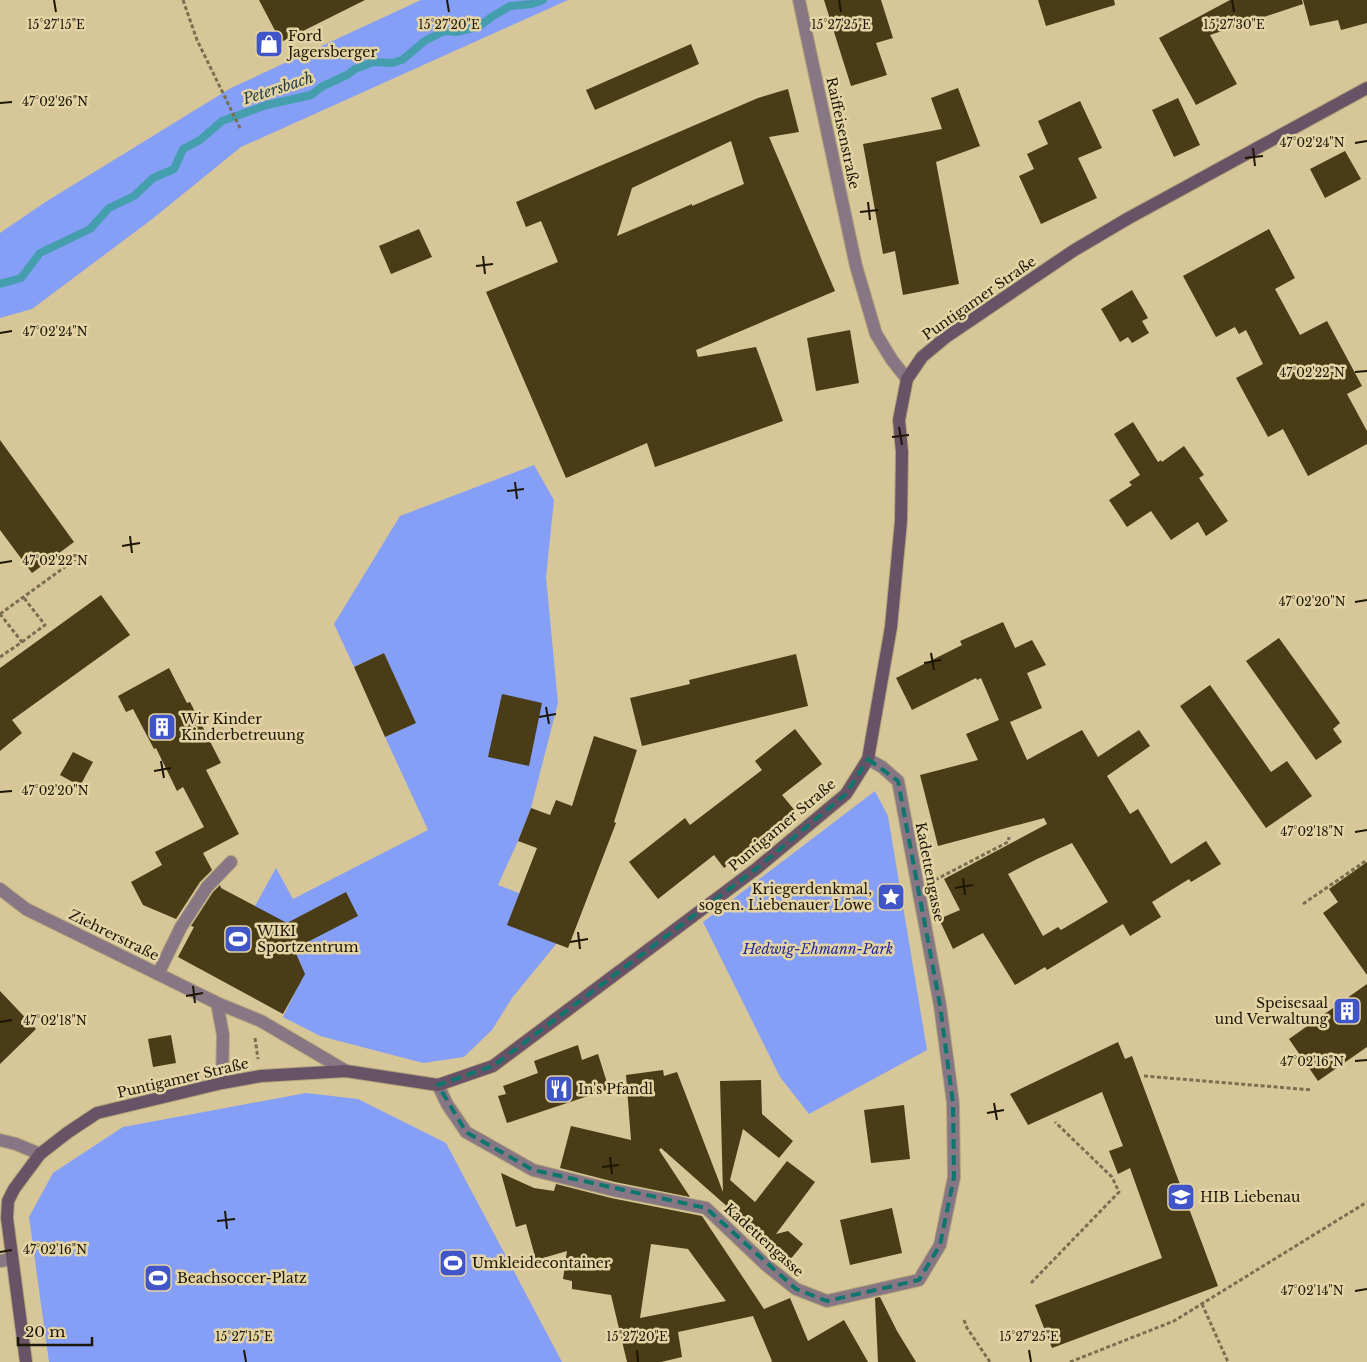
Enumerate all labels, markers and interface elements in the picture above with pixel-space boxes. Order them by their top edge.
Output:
text: 15°27'15"E [27,17,85,32]
text: 15°27'20"E [418,17,480,32]
text: 15°27'25"E [811,17,871,32]
text: 15°27'30"E [1203,17,1265,32]
place label: Ford Jagersberger [286,27,377,61]
shop icon: Ford Jagersberger [254,29,284,59]
water label: Petersbach [239,68,316,109]
street label: Raiffeisenstraße [822,75,864,191]
text: 47°02'26"N [22,94,88,109]
text: 47°02'24"N [1279,135,1345,150]
street label: Puntigamer Straße [919,252,1039,344]
text: 47°02'24"N [22,324,88,339]
text: 47°02'22"N [1279,365,1345,380]
text: 47°02'22"N [22,553,88,568]
text: 47°02'20"N [1279,594,1346,609]
place label: Wir Kinder Kinderbetreuung [180,710,305,744]
building icon: Wir Kinder Kinderbetreuung [147,712,177,742]
street label: Puntigamer Straße [725,775,839,875]
text: 47°02'20"N [22,783,89,798]
street label: Kadettengasse [912,821,948,923]
text: 47°02'18"N [1280,824,1344,839]
place label: Kriegerdenkmal, sogen. Liebenauer Löwe [699,880,872,914]
place icon: Kriegerdenkmal, sogen. Liebenauer Löwe [876,882,906,912]
street label: Ziehrerstraße [66,905,162,965]
place label: WIKI Sportzentrum [256,922,358,956]
sports icon: WIKI Sportzentrum [223,924,253,954]
park label: Hedwig-Ehmann-Park [742,940,893,958]
place label: Speisesaal und Verwaltung [1215,994,1329,1028]
building icon: Speisesaal und Verwaltung [1332,996,1362,1026]
text: 47°02'18"N [23,1013,87,1028]
street label: Puntigamer Straße [115,1054,251,1102]
text: 47°02'16"N [1280,1054,1344,1069]
restaurant icon: In's Pfandl [544,1074,574,1104]
place label: In's Pfandl [578,1080,654,1098]
school or university icon: HIB Liebenau [1166,1182,1196,1212]
place label: HIB Liebenau [1200,1188,1301,1206]
street label: Kadettengasse [720,1199,808,1281]
text: 47°02'16"N [23,1242,87,1257]
sports icon: Umkleidecontainer [438,1248,468,1278]
place label: Umkleidecontainer [472,1254,611,1272]
sports icon: Beachsoccer-Platz [143,1263,173,1293]
place label: Beachsoccer-Platz [177,1269,307,1287]
text: 47°02'14"N [1280,1283,1344,1298]
scale bar [18,1314,91,1346]
text: 20 m [25,1322,65,1341]
text: 15°27'15"E [215,1329,273,1344]
text: 15°27'20"E [606,1329,668,1344]
text: 15°27'25"E [999,1329,1059,1344]

